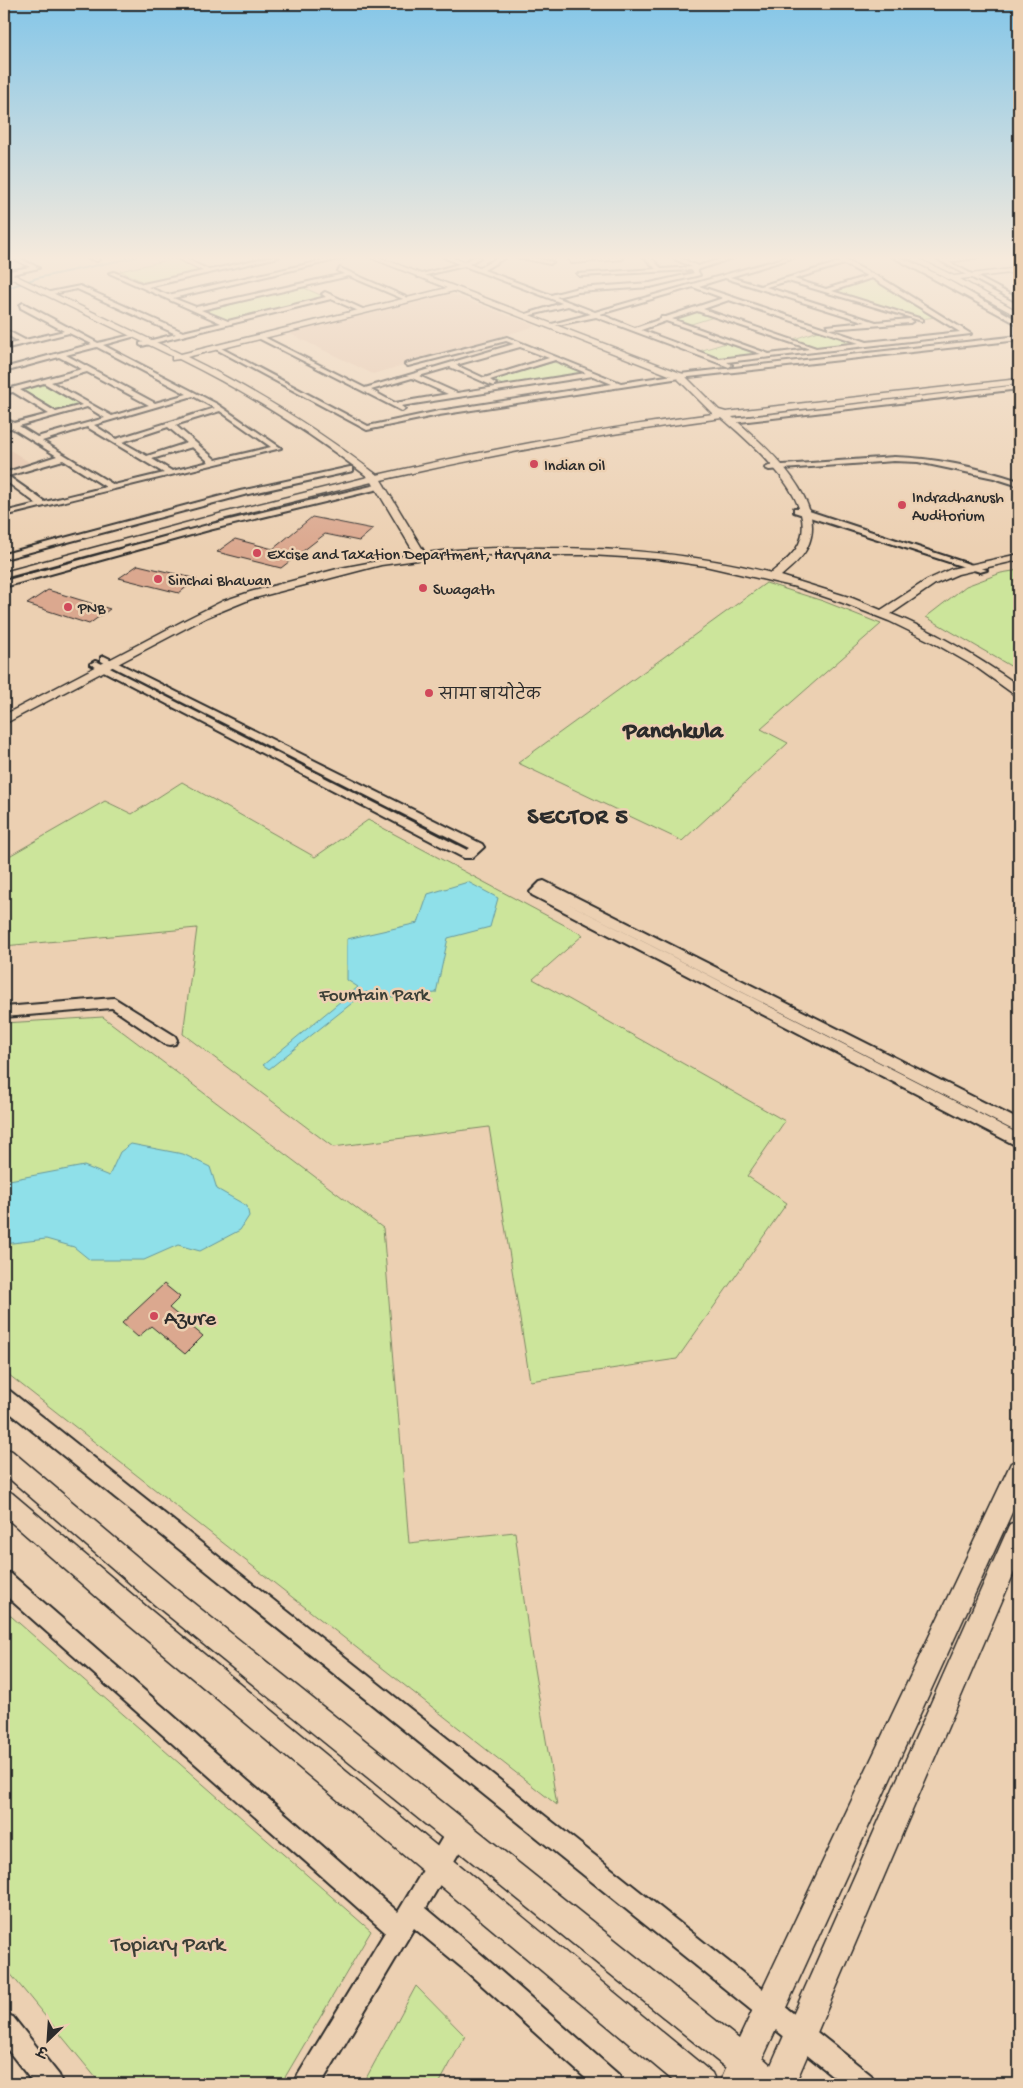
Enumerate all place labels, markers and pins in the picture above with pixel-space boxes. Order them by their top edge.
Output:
marker: Indian Oil [528,458,540,470]
place label: Indian Oil [544,458,605,477]
place label: Indradhanush Auditorium [912,490,1004,527]
marker: Indradhanush Auditorium [896,499,908,511]
marker: Excise and Taxation Department, Haryana [251,547,263,559]
place label: Excise and Taxation Department, Haryana [267,547,552,566]
marker: Sinchai Bhawan [152,573,164,585]
place label: Sinchai Bhawan [168,573,272,592]
marker: Swagath [417,582,429,594]
place label: Swagath [433,582,495,601]
marker: PNB [62,601,74,613]
place label: PNB [77,601,106,620]
place label: सामा बायोटेक [438,682,542,706]
marker: सामा बायोटेक [423,687,435,699]
place label: Azure [164,1307,217,1333]
marker: Azure [148,1310,160,1322]

